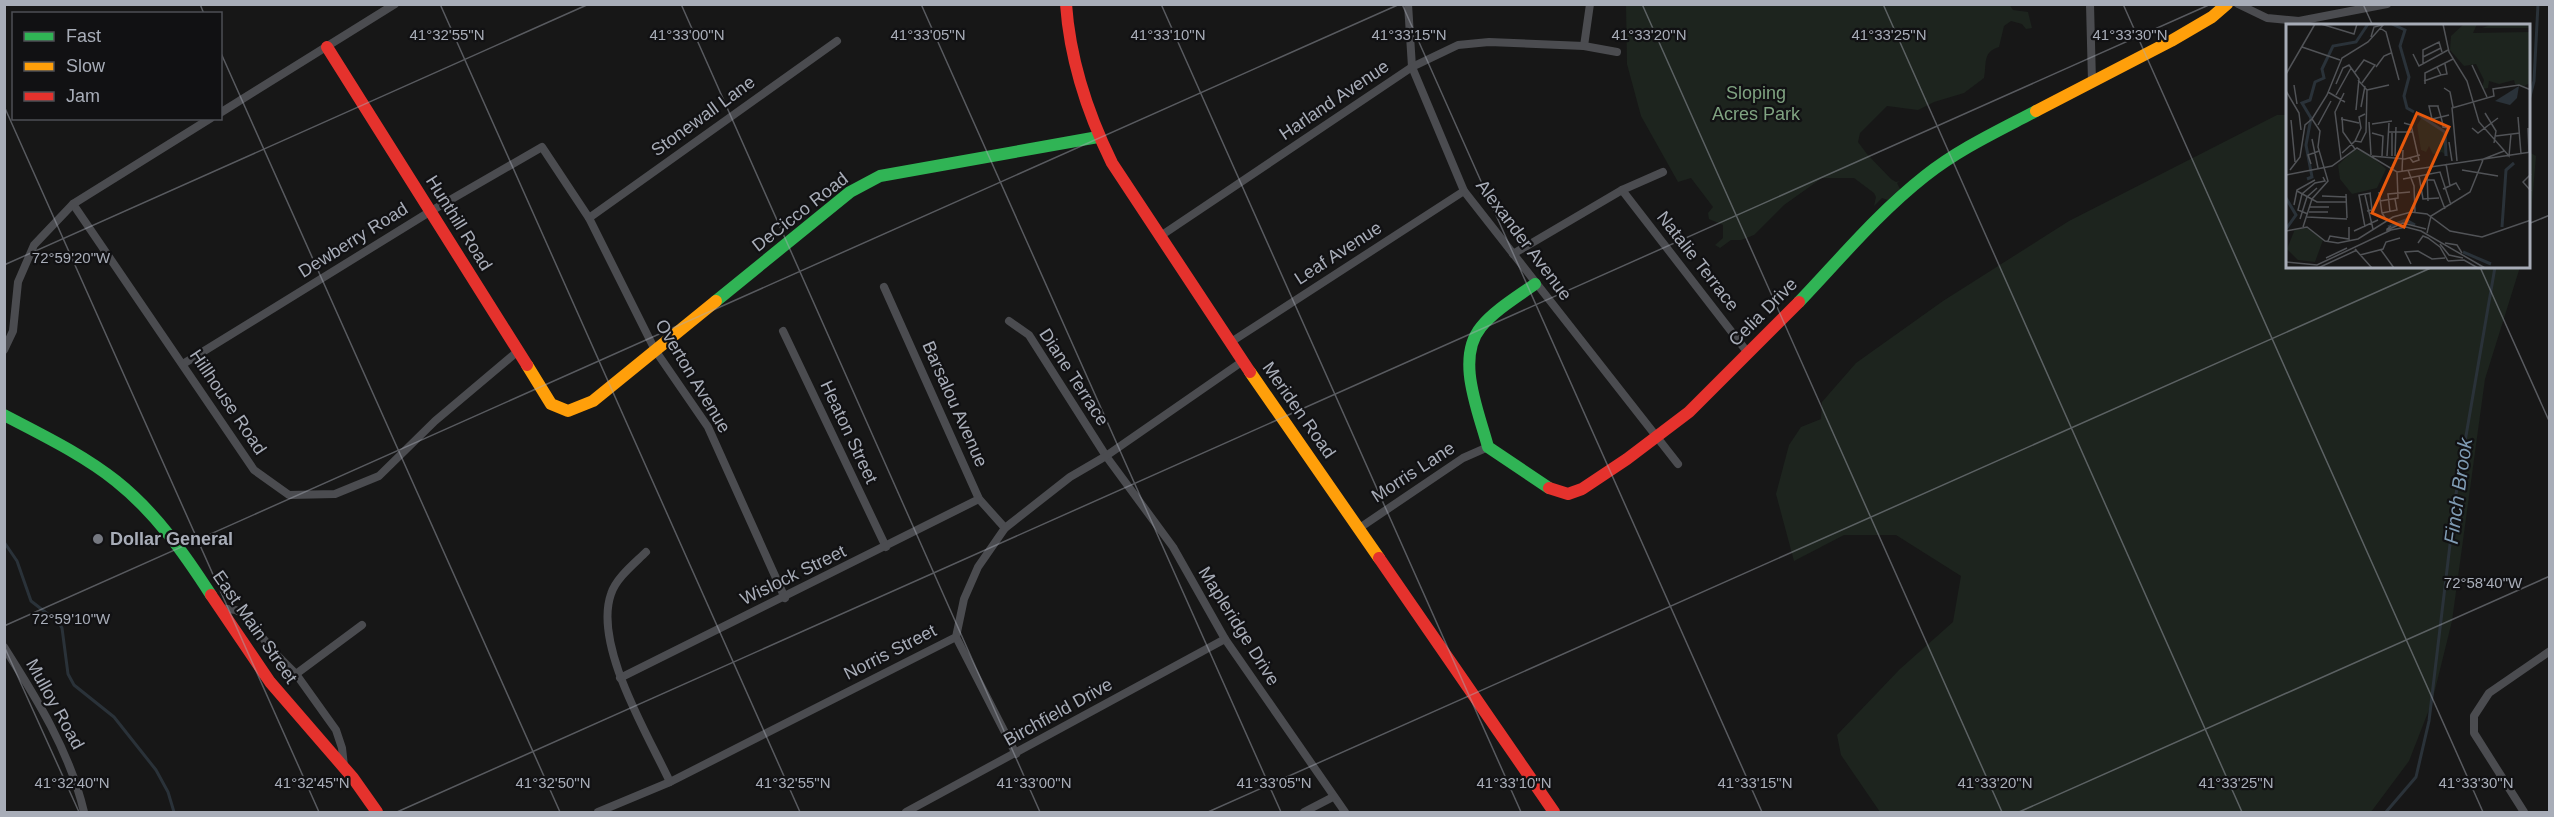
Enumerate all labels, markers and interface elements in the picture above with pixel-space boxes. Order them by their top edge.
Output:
legend [12,12,222,120]
inset map [2286,24,2530,268]
text: Fast [66,26,101,46]
text: 41°32'55"N [409,26,485,43]
text: 41°33'00"N [649,26,725,43]
text: 41°33'05"N [890,26,966,43]
text: 41°33'10"N [1130,26,1206,43]
text: 41°33'15"N [1371,26,1447,43]
text: 41°33'20"N [1611,26,1687,43]
text: 41°33'25"N [1851,26,1927,43]
text: 41°33'30"N [2092,26,2168,43]
text: Slow [66,56,106,76]
street label: Harland Avenue [1275,56,1393,144]
street label: Stonewall Lane [647,72,759,160]
park label: Sloping Acres Park [1712,83,1801,124]
text: Jam [66,86,100,106]
street label: DeCicco Road [748,168,852,256]
street label: Hunthill Road [422,172,496,274]
street label: Alexander Avenue [1472,176,1576,304]
street label: Dewberry Road [295,198,411,282]
street label: Natalie Terrace [1653,207,1743,315]
street label: Leaf Avenue [1291,217,1385,289]
text: 72°59'20"W [32,249,111,266]
street label: Celia Drive [1725,274,1801,350]
street label: Overton Avenue [651,316,735,436]
street label: Diane Terrace [1035,325,1113,429]
street label: Barsalou Avenue [918,338,992,470]
street label: Hillhouse Road [186,346,270,458]
street label: Meriden Road [1258,358,1340,462]
street label: Heaton Street [816,377,882,487]
water label: Finch Brook [2440,436,2476,545]
street label: Morris Lane [1368,438,1458,506]
place label: Dollar General [110,529,233,549]
marker: Dollar General [91,532,105,546]
street label: Wislock Street [737,541,849,609]
street label: Mapleridge Drive [1194,563,1284,689]
street label: East Main Street [209,567,301,687]
text: 72°58'40"W [2444,574,2523,591]
text: 72°59'10"W [32,610,111,627]
street label: Norris Street [840,620,940,684]
street label: Mulloy Road [22,655,88,753]
street label: Birchfield Drive [1000,674,1116,750]
text: 41°32'40"N [34,774,110,791]
text: 41°32'45"N [274,774,350,791]
text: 41°32'50"N [515,774,591,791]
text: 41°32'55"N [755,774,831,791]
text: 41°33'00"N [996,774,1072,791]
text: 41°33'05"N [1236,774,1312,791]
text: 41°33'10"N [1476,774,1552,791]
text: 41°33'15"N [1717,774,1793,791]
text: 41°33'20"N [1957,774,2033,791]
text: 41°33'25"N [2198,774,2274,791]
text: 41°33'30"N [2438,774,2514,791]

